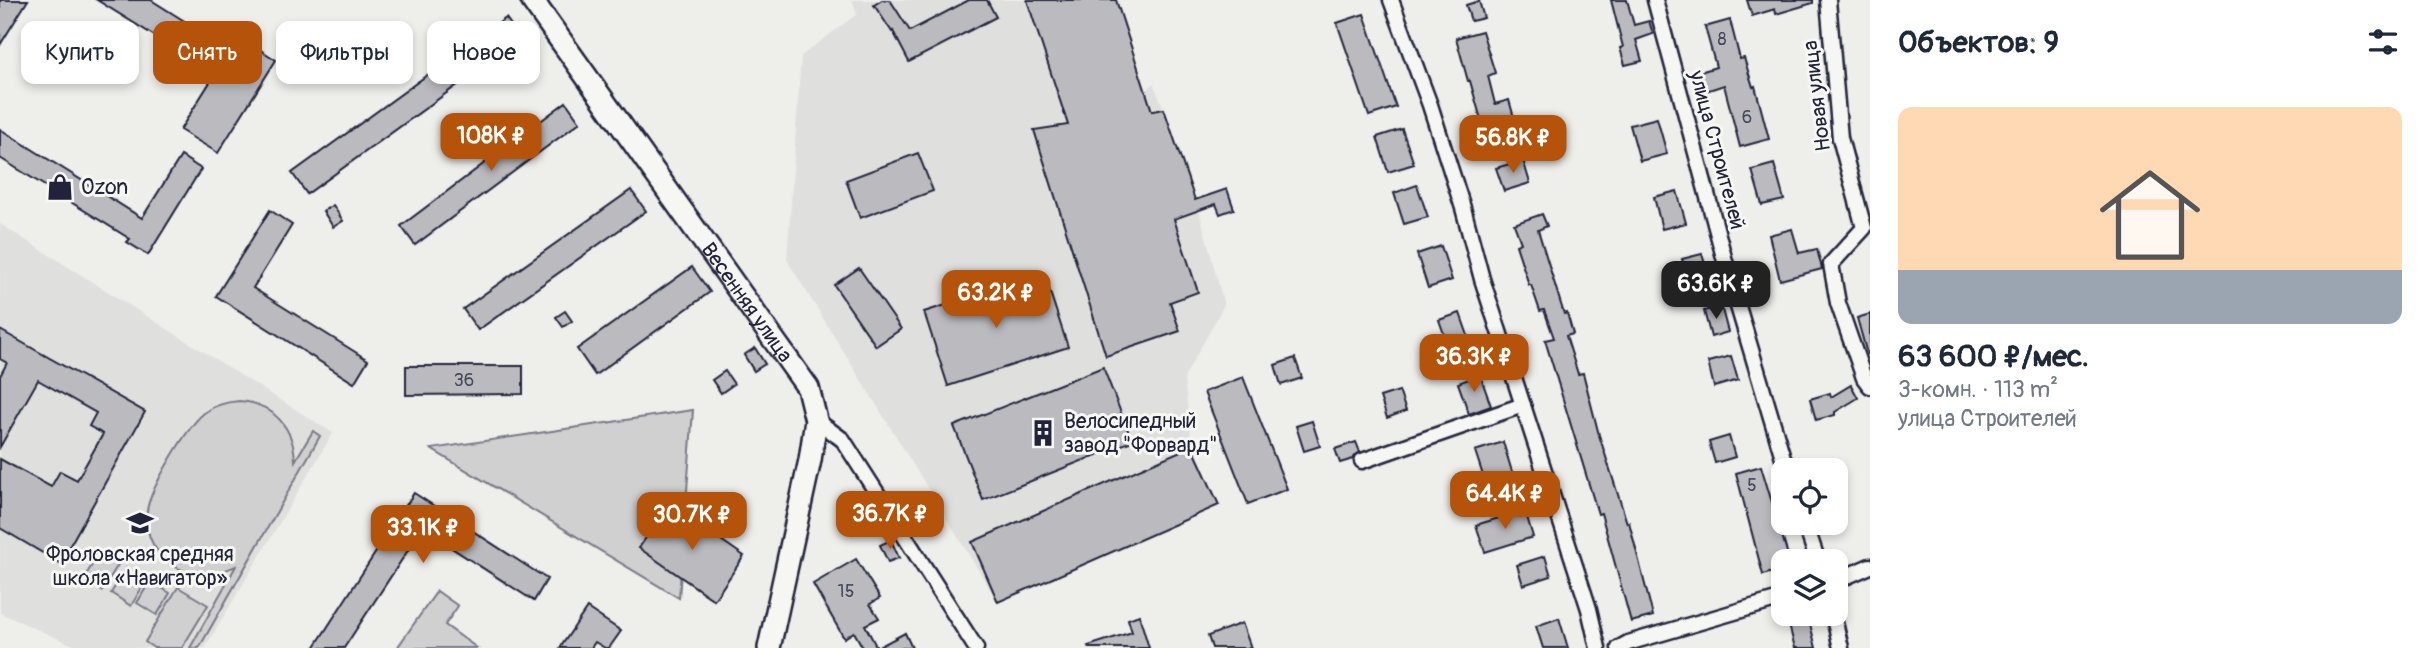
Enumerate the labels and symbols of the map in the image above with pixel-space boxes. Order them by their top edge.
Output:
house number: 8 [1717,28,1727,51]
street label: Новая улица [1797,39,1837,153]
street label: улица Строителей [1683,67,1751,232]
house number: 6 [1742,106,1752,129]
pin: 108K ₽ [434,114,548,173]
pin: 56.8K ₽ [1448,116,1578,175]
shop icon: Ozon [45,172,75,202]
place label: Ozon [81,174,128,201]
street label: Весенняя улица [695,237,799,368]
pin: 63.6K ₽ [1651,262,1781,321]
pin: 63.2K ₽ [931,270,1061,330]
pin: 36.3K ₽ [1409,334,1539,394]
house number: 36 [454,369,474,392]
place label: Велосипедный завод "Форвард" [1064,408,1218,459]
building icon: Велосипедный завод "Форвард" [1028,418,1058,448]
pin: 64.4K ₽ [1440,472,1570,531]
house number: 5 [1747,474,1757,497]
pin: 36.7K ₽ [825,491,955,551]
pin: 30.7K ₽ [627,492,757,552]
pin: 33.1K ₽ [358,505,488,565]
school or university icon: Фроловская средняя школа «Навигатор» [125,508,155,538]
place label: Фроловская средняя школа «Навигатор» [46,541,234,592]
house number: 15 [838,580,854,603]

